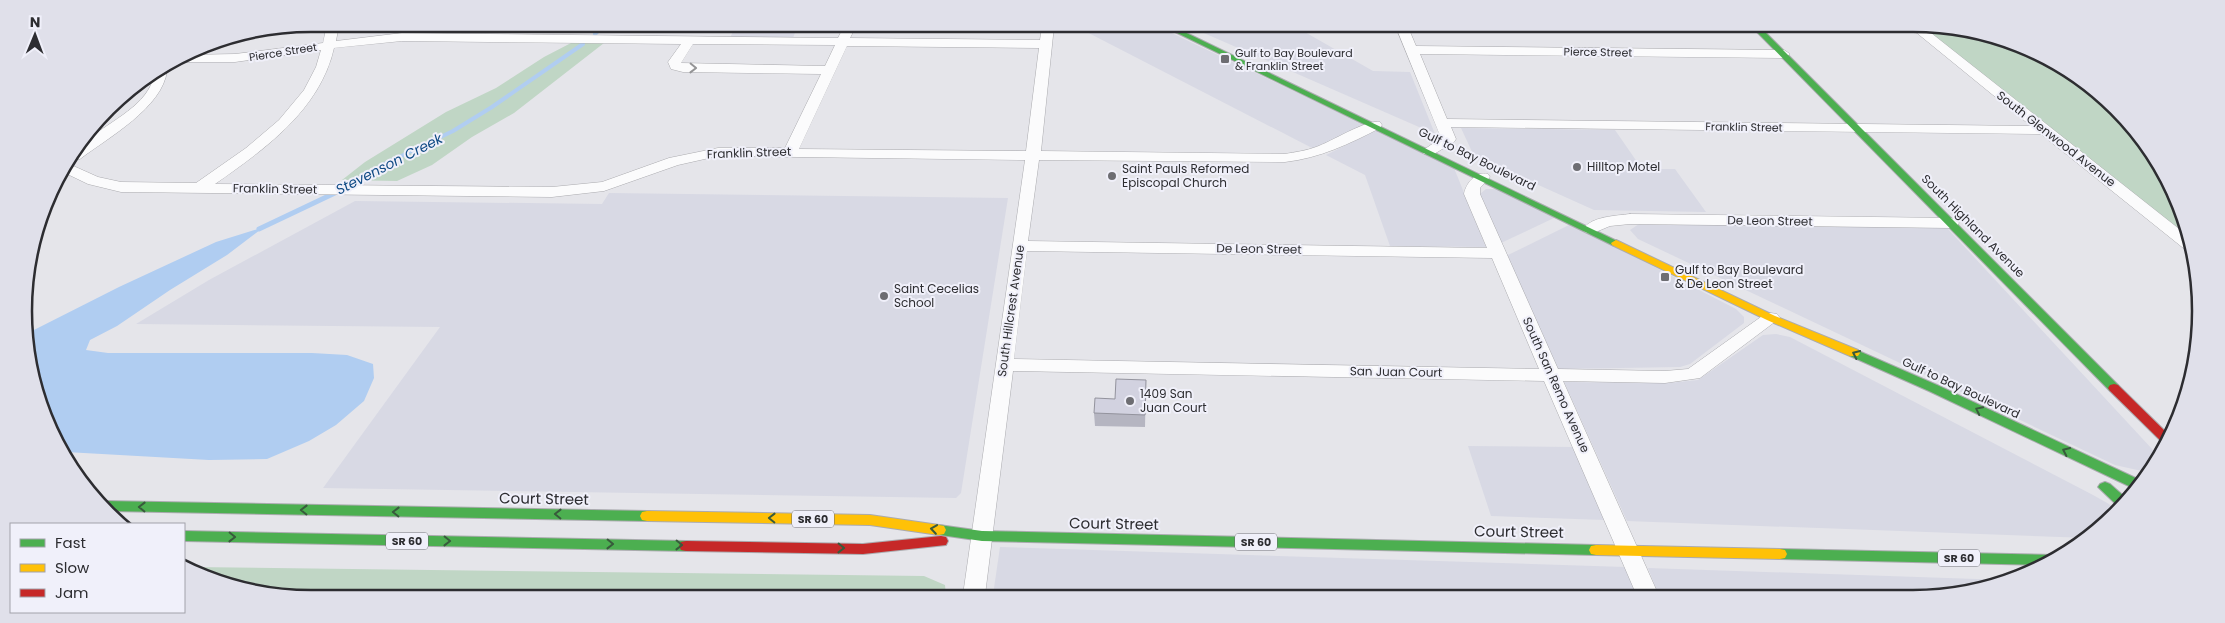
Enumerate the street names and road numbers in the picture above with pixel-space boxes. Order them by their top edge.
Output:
street label: Pierce Street [248,39,318,65]
street label: Pierce Street [1564,43,1632,61]
street label: South Glenwood Avenue [1993,87,2119,190]
street label: Franklin Street [1705,118,1783,136]
street label: Gulf to Bay Boulevard [1416,123,1539,194]
street label: Franklin Street [707,143,791,162]
street label: South Highland Avenue [1918,170,2029,281]
street label: Franklin Street [233,179,317,198]
street label: De Leon Street [1727,211,1813,230]
street label: De Leon Street [1216,239,1302,258]
street label: South Hillcrest Avenue [993,244,1028,378]
street label: South San Remo Avenue [1519,314,1594,455]
street label: Gulf to Bay Boulevard [1899,353,2023,422]
street label: San Juan Court [1350,362,1442,381]
street label: Court Street [499,487,589,510]
road number: SR 60 [792,510,834,528]
street label: Court Street [1069,512,1159,535]
street label: Court Street [1474,520,1564,543]
road number: SR 60 [386,532,428,550]
road number: SR 60 [1235,534,1277,550]
road number: SR 60 [1938,550,1980,566]

